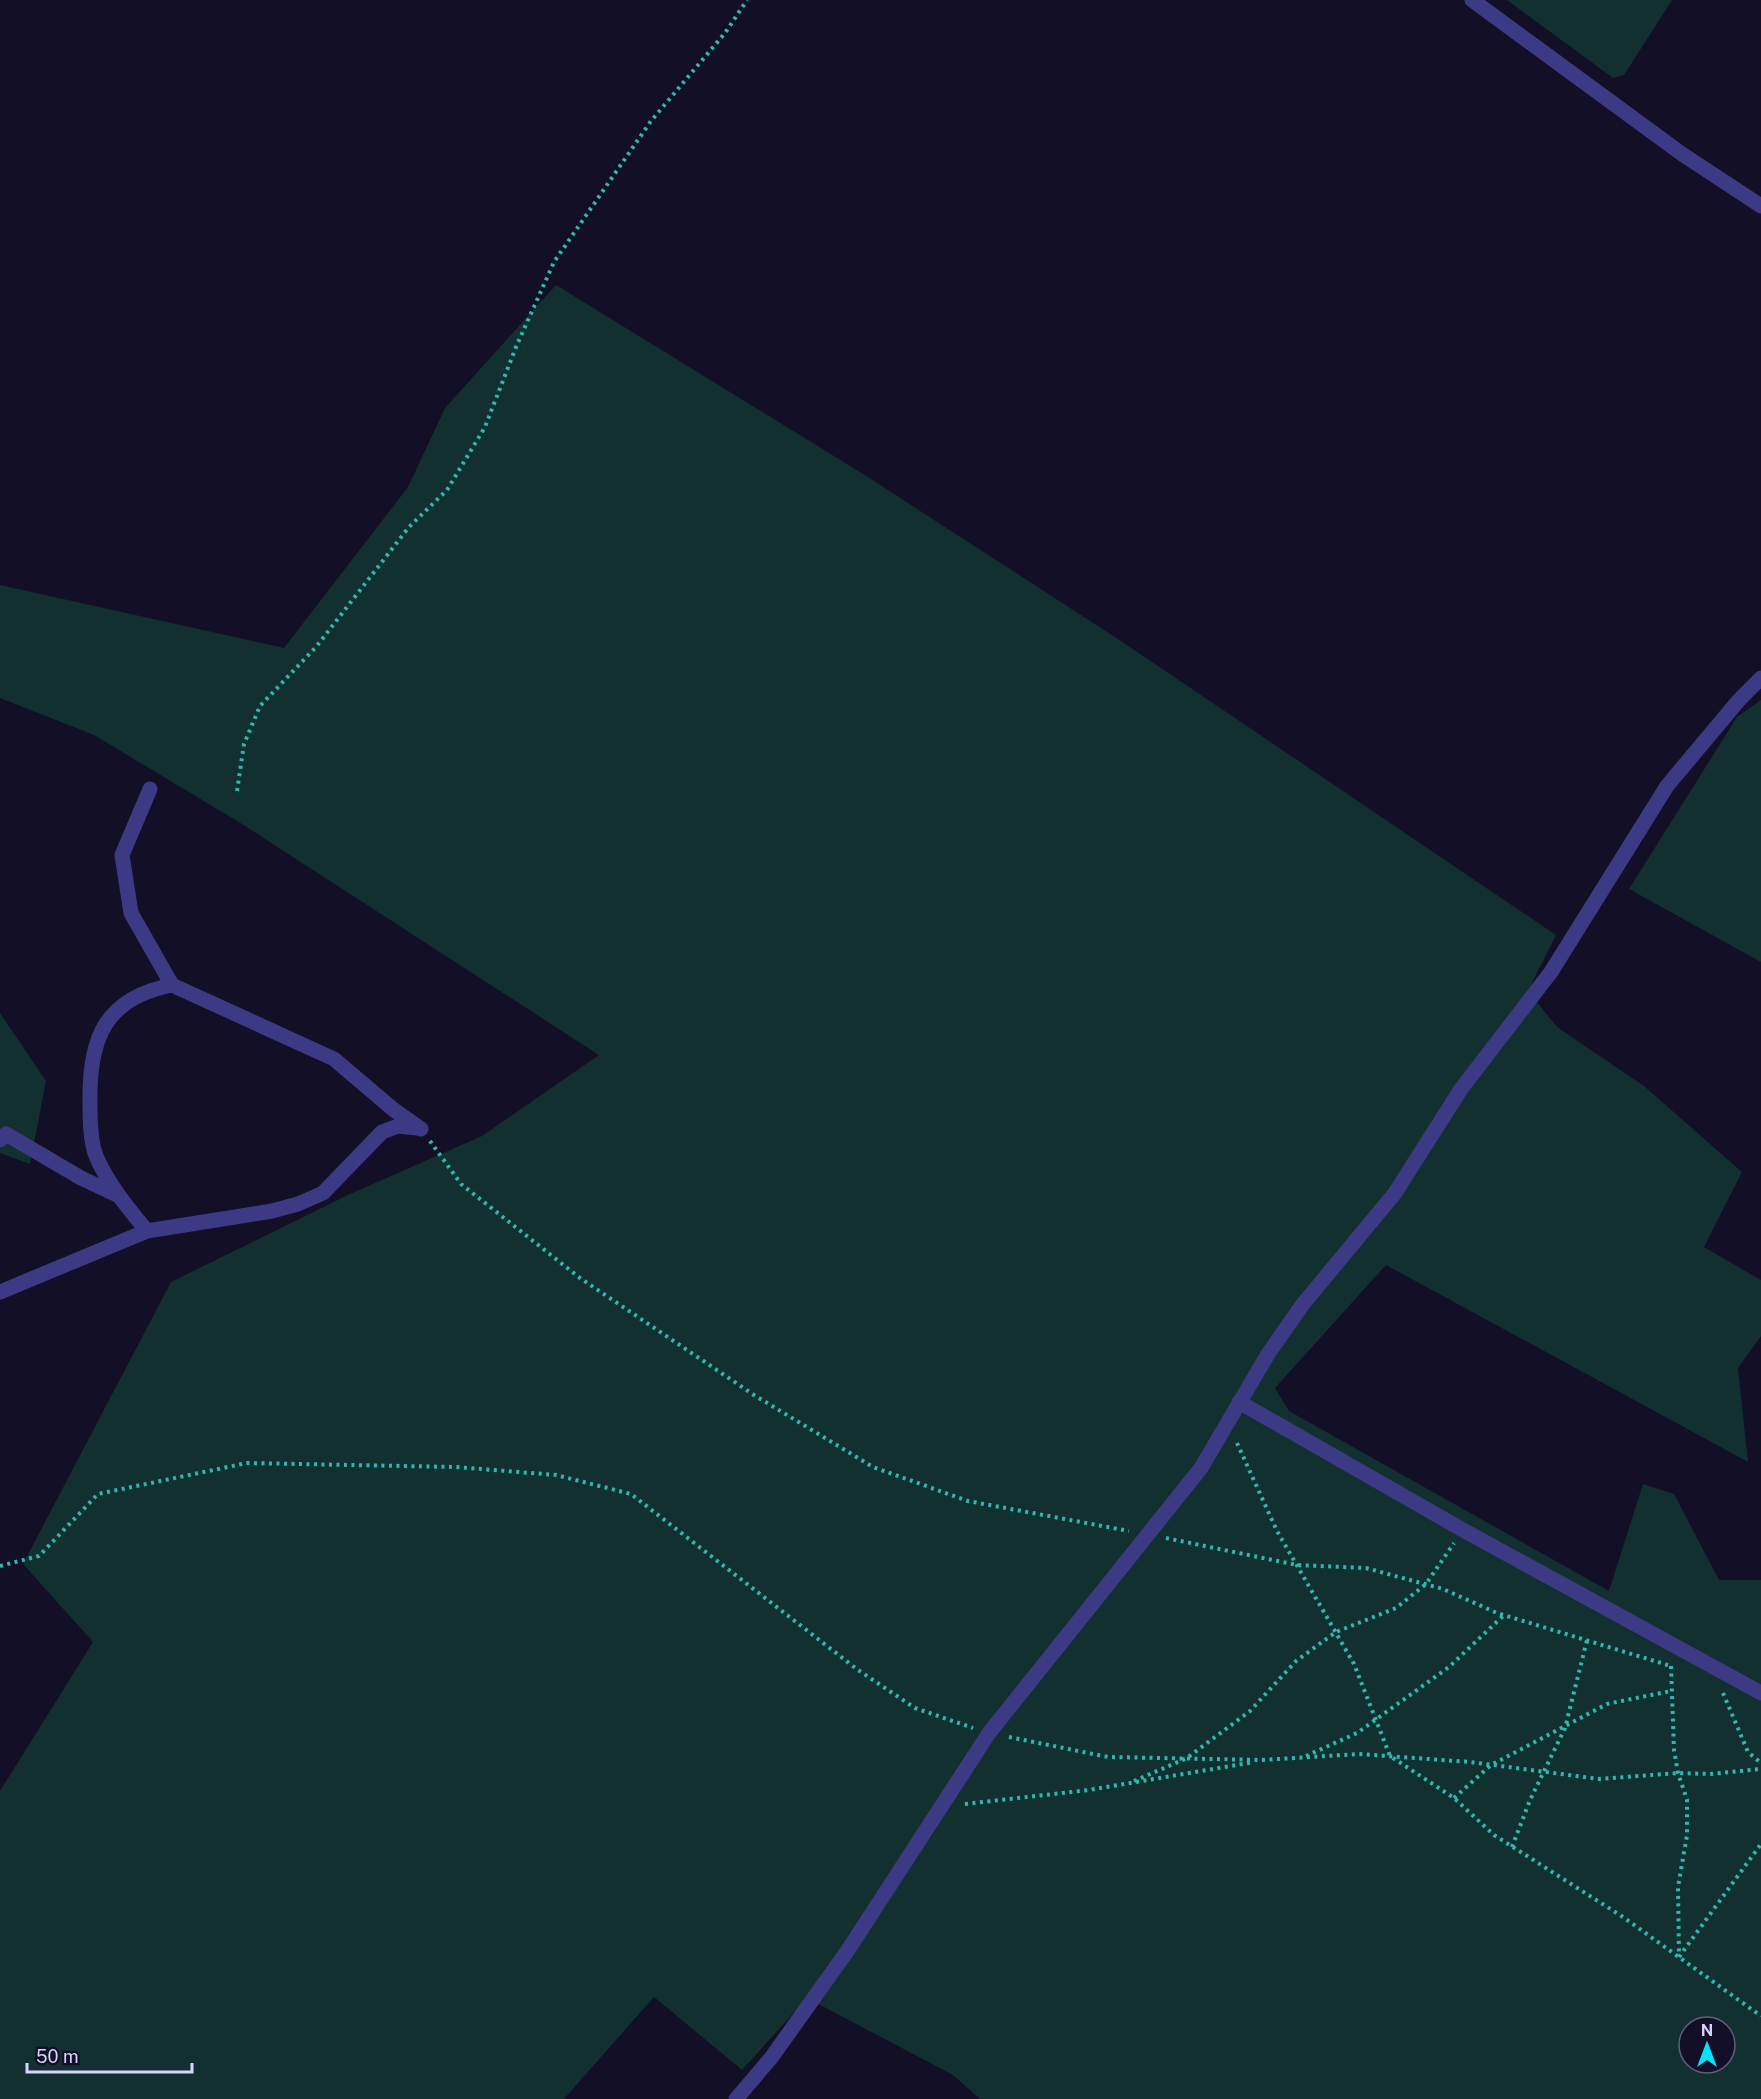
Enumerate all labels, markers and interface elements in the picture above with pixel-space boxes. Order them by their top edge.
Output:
north arrow [1677,2015,1737,2075]
text: N [1701,2021,1713,2040]
scale bar [27,2036,192,2074]
text: 50 m [36,2046,79,2067]

